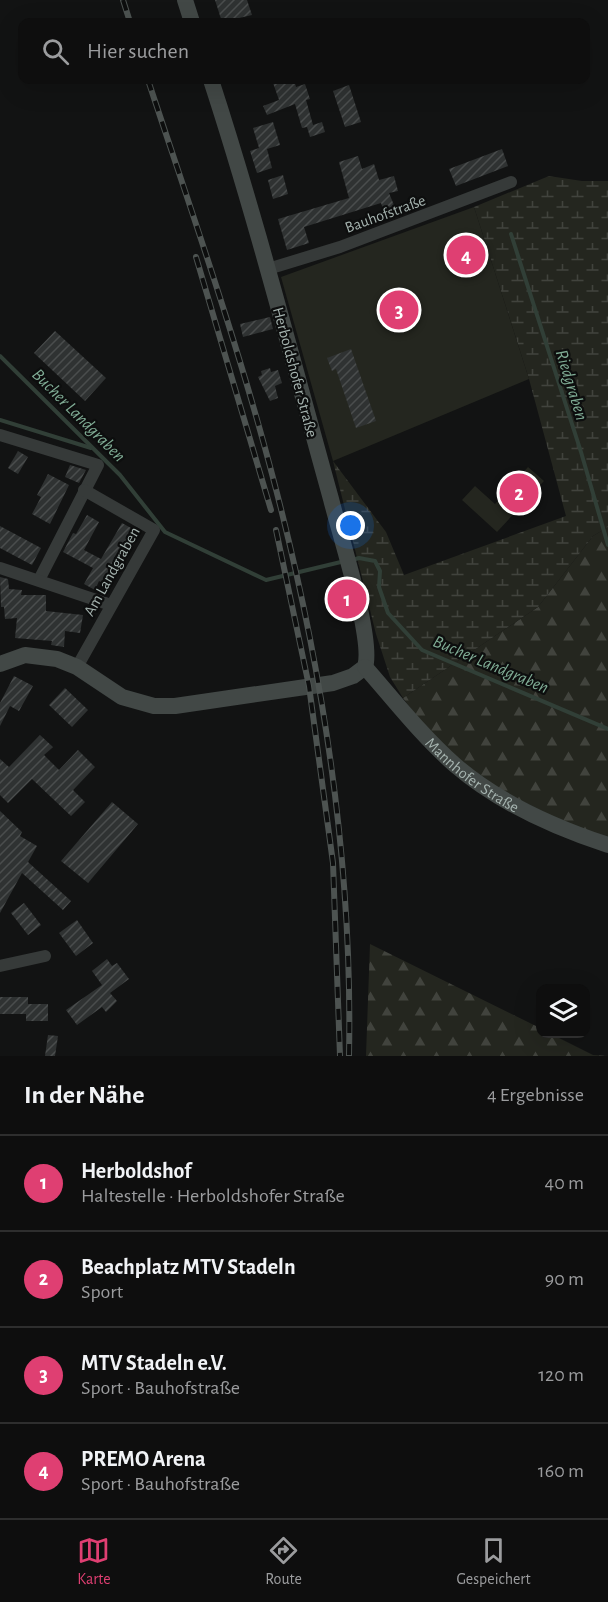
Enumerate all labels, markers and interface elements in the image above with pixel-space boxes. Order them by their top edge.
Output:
search box [18,18,590,84]
icon: search [39,35,72,68]
text: Hier suchen [87,40,189,62]
street label: Bauhofstraße [343,192,428,236]
pin: 4 [446,232,486,278]
pin: 3 [380,288,418,332]
street label: Herboldshofer Straße [270,305,320,439]
water label: Riedgraben [552,348,590,423]
water label: Bucher Landgraben [28,366,128,466]
pin: 2 [500,470,538,516]
your location [336,511,365,540]
street label: Am Landgraben [81,524,143,619]
pin: 1 [328,576,366,622]
water label: Bucher Landgraben [430,633,551,697]
street label: Mannhofer Straße [422,735,521,816]
map controls [536,984,590,1038]
button: layers [536,984,590,1038]
text: In der Nähe [24,1082,144,1108]
text: 4 Ergebnisse [487,1085,584,1105]
text: Herboldshof [81,1160,191,1182]
text: 1 [40,1173,47,1193]
text: 40 m [545,1173,584,1193]
text: Haltestelle · Herboldshofer Straße [81,1186,345,1206]
text: Beachplatz MTV Stadeln [81,1256,296,1278]
text: 2 [39,1269,48,1289]
text: 90 m [545,1269,584,1289]
text: Sport [81,1282,123,1302]
text: MTV Stadeln e.V. [81,1352,227,1374]
text: 3 [39,1365,48,1385]
text: 120 m [538,1365,584,1385]
text: Sport · Bauhofstraße [81,1378,240,1398]
text: PREMO Arena [81,1448,206,1470]
text: 4 [38,1461,49,1481]
text: 160 m [538,1461,584,1481]
text: Sport · Bauhofstraße [81,1474,240,1494]
tab: Karte [77,1534,111,1589]
tab: Route [265,1534,302,1589]
tab: Gespeichert [457,1534,531,1589]

